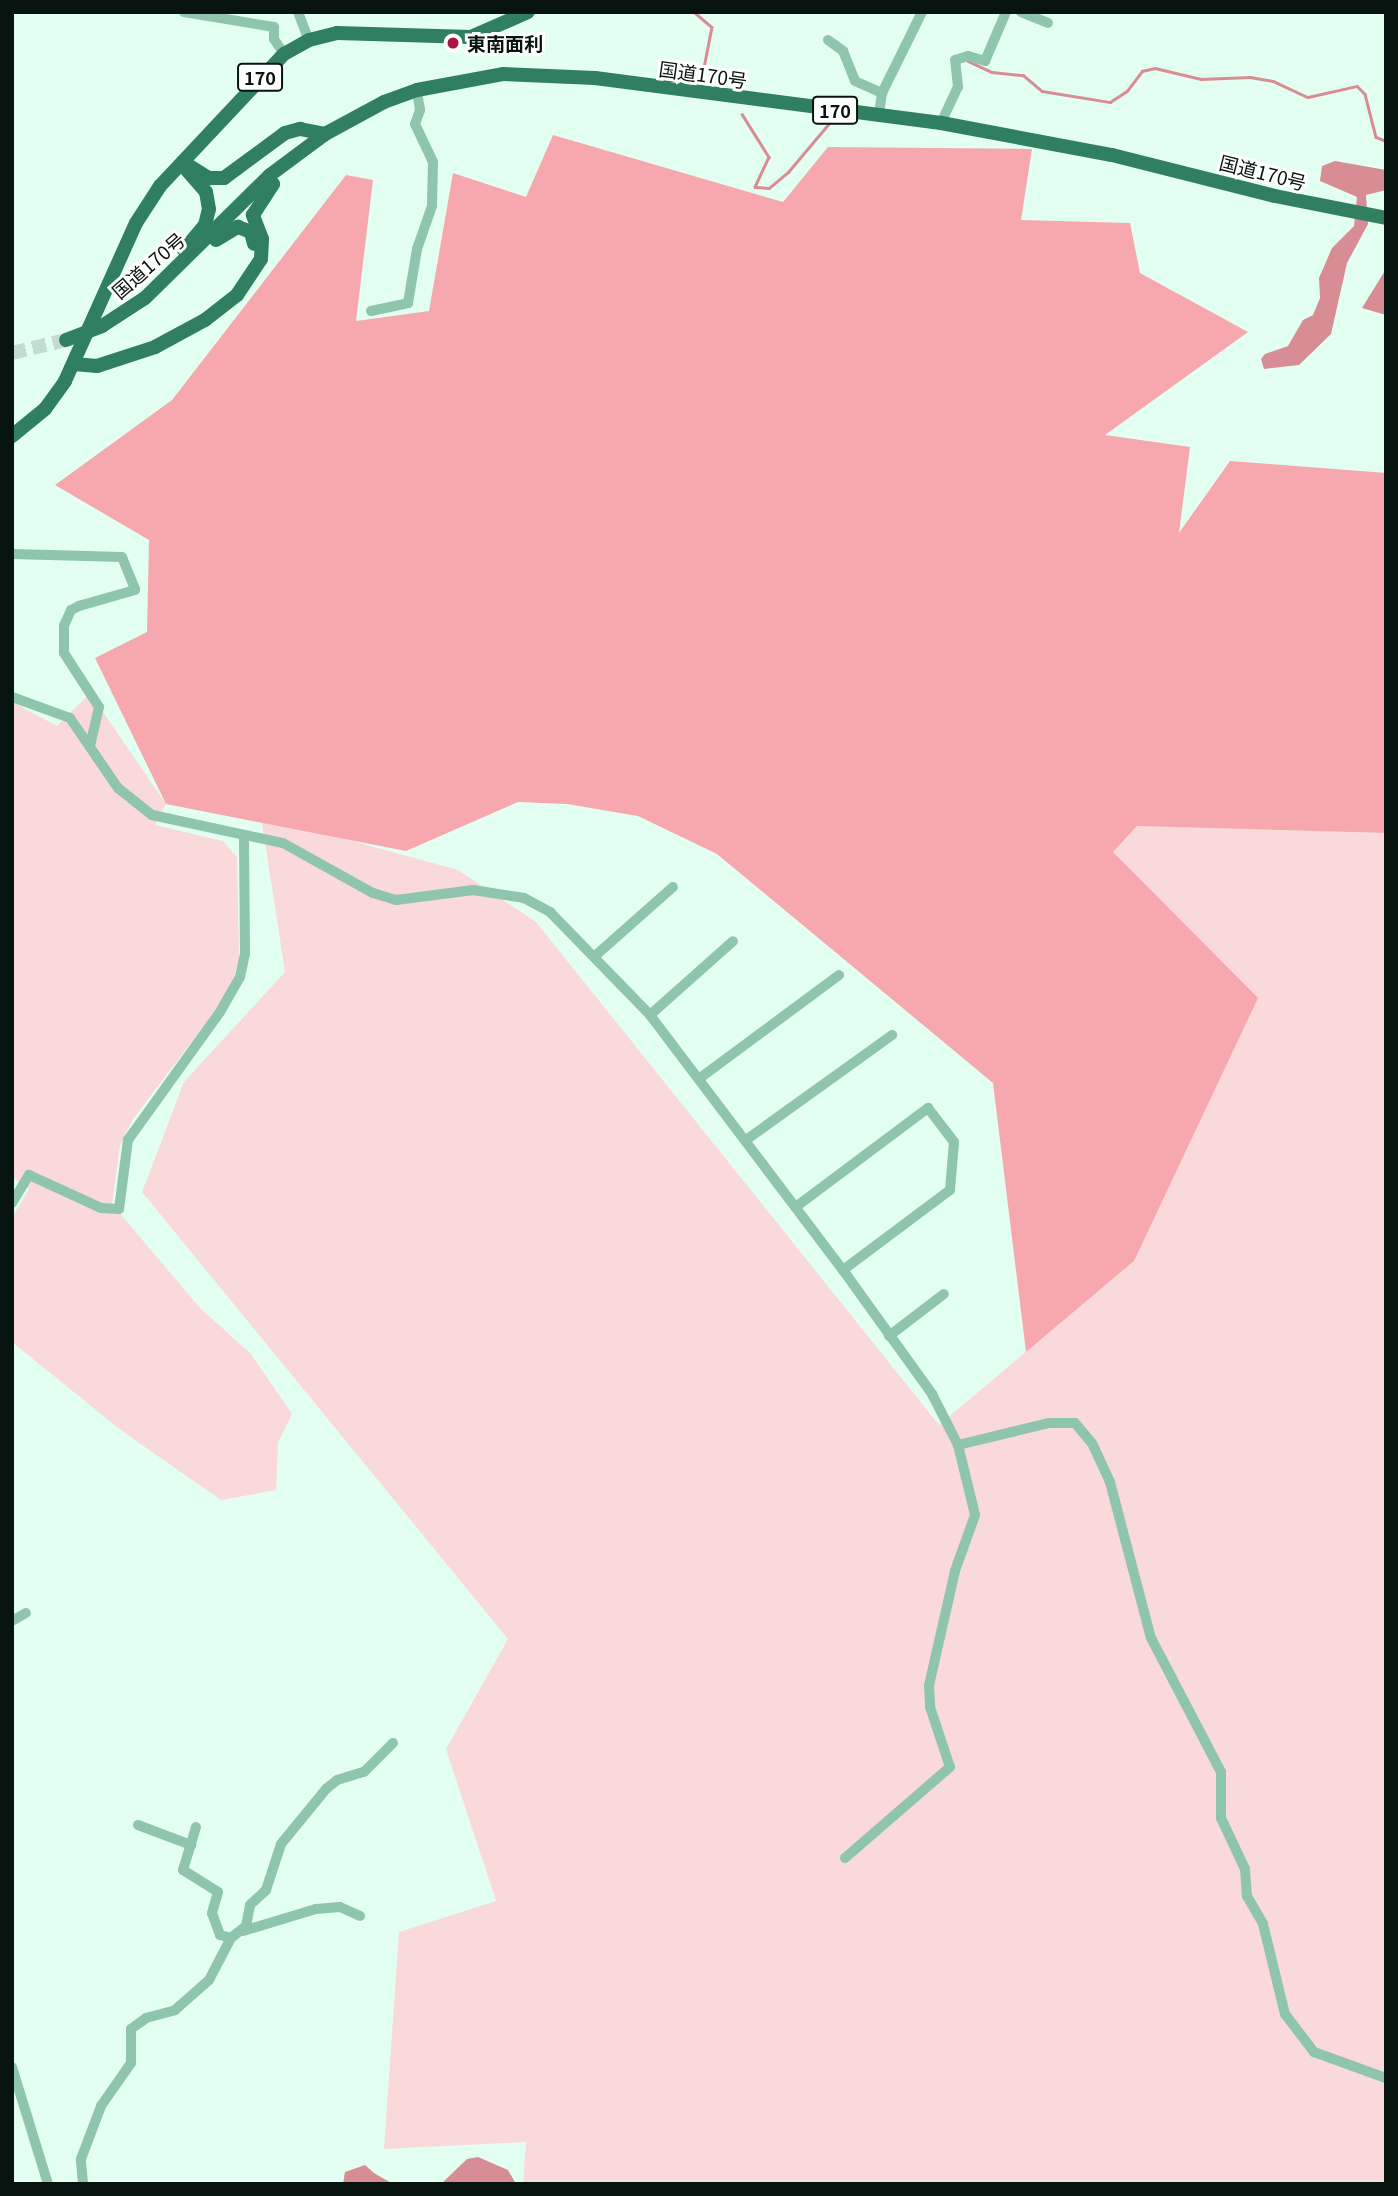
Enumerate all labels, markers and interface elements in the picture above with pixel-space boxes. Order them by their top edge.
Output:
place label: 東南面利 [467,32,543,54]
marker: 東南面利 [445,35,461,51]
street label: 国道170号 [658,57,748,91]
road number: 170 [236,62,284,92]
road number: 170 [810,96,860,124]
street label: 国道170号 [1217,150,1309,194]
street label: 国道170号 [107,227,189,303]

